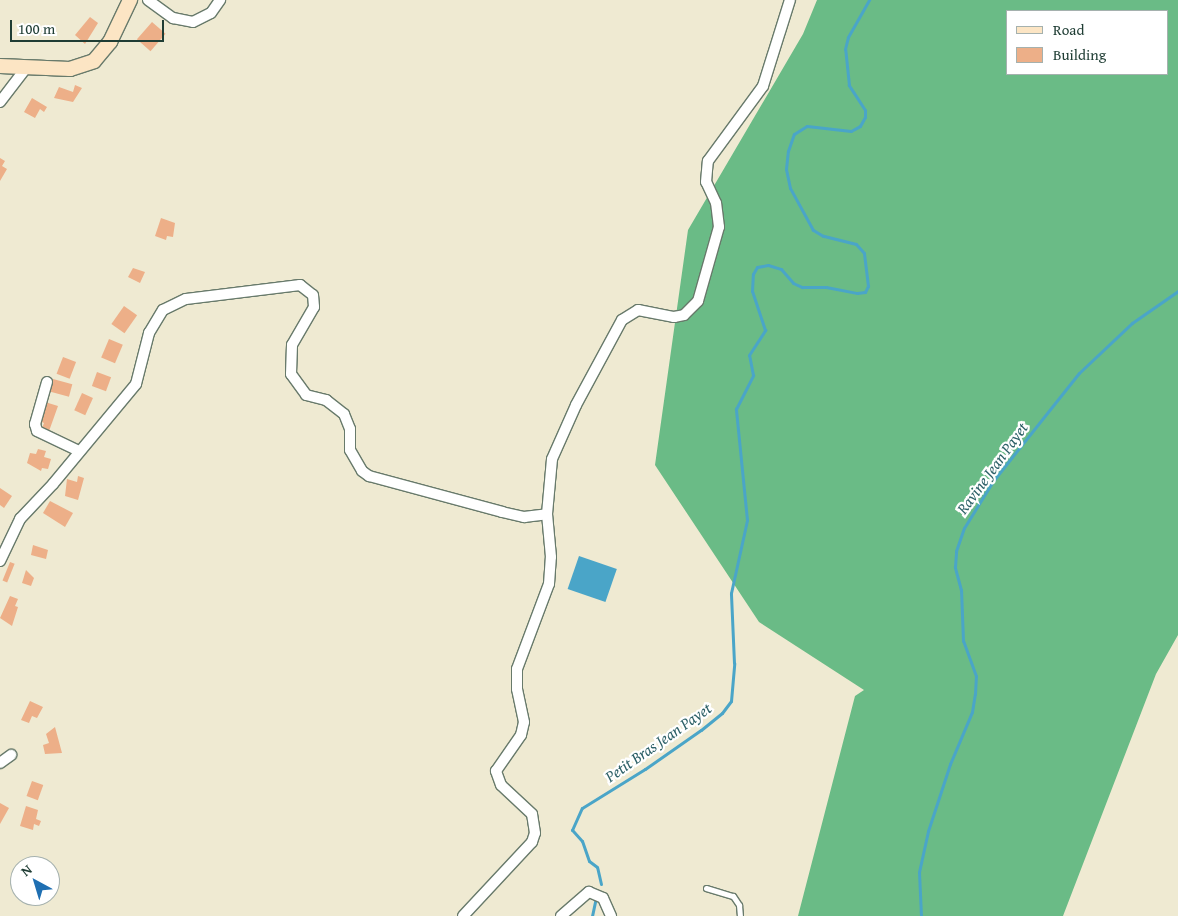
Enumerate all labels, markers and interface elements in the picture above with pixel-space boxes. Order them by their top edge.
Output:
scale bar [12,10,166,42]
legend [1006,10,1168,75]
text: 100 m [18,18,55,39]
text: Road [1053,19,1084,40]
text: Building [1053,44,1106,65]
water label: Ravine Jean Payet [952,418,1032,518]
water label: Petit Bras Jean Payet [601,698,715,786]
north arrow [10,856,60,906]
text: N [16,859,36,881]

